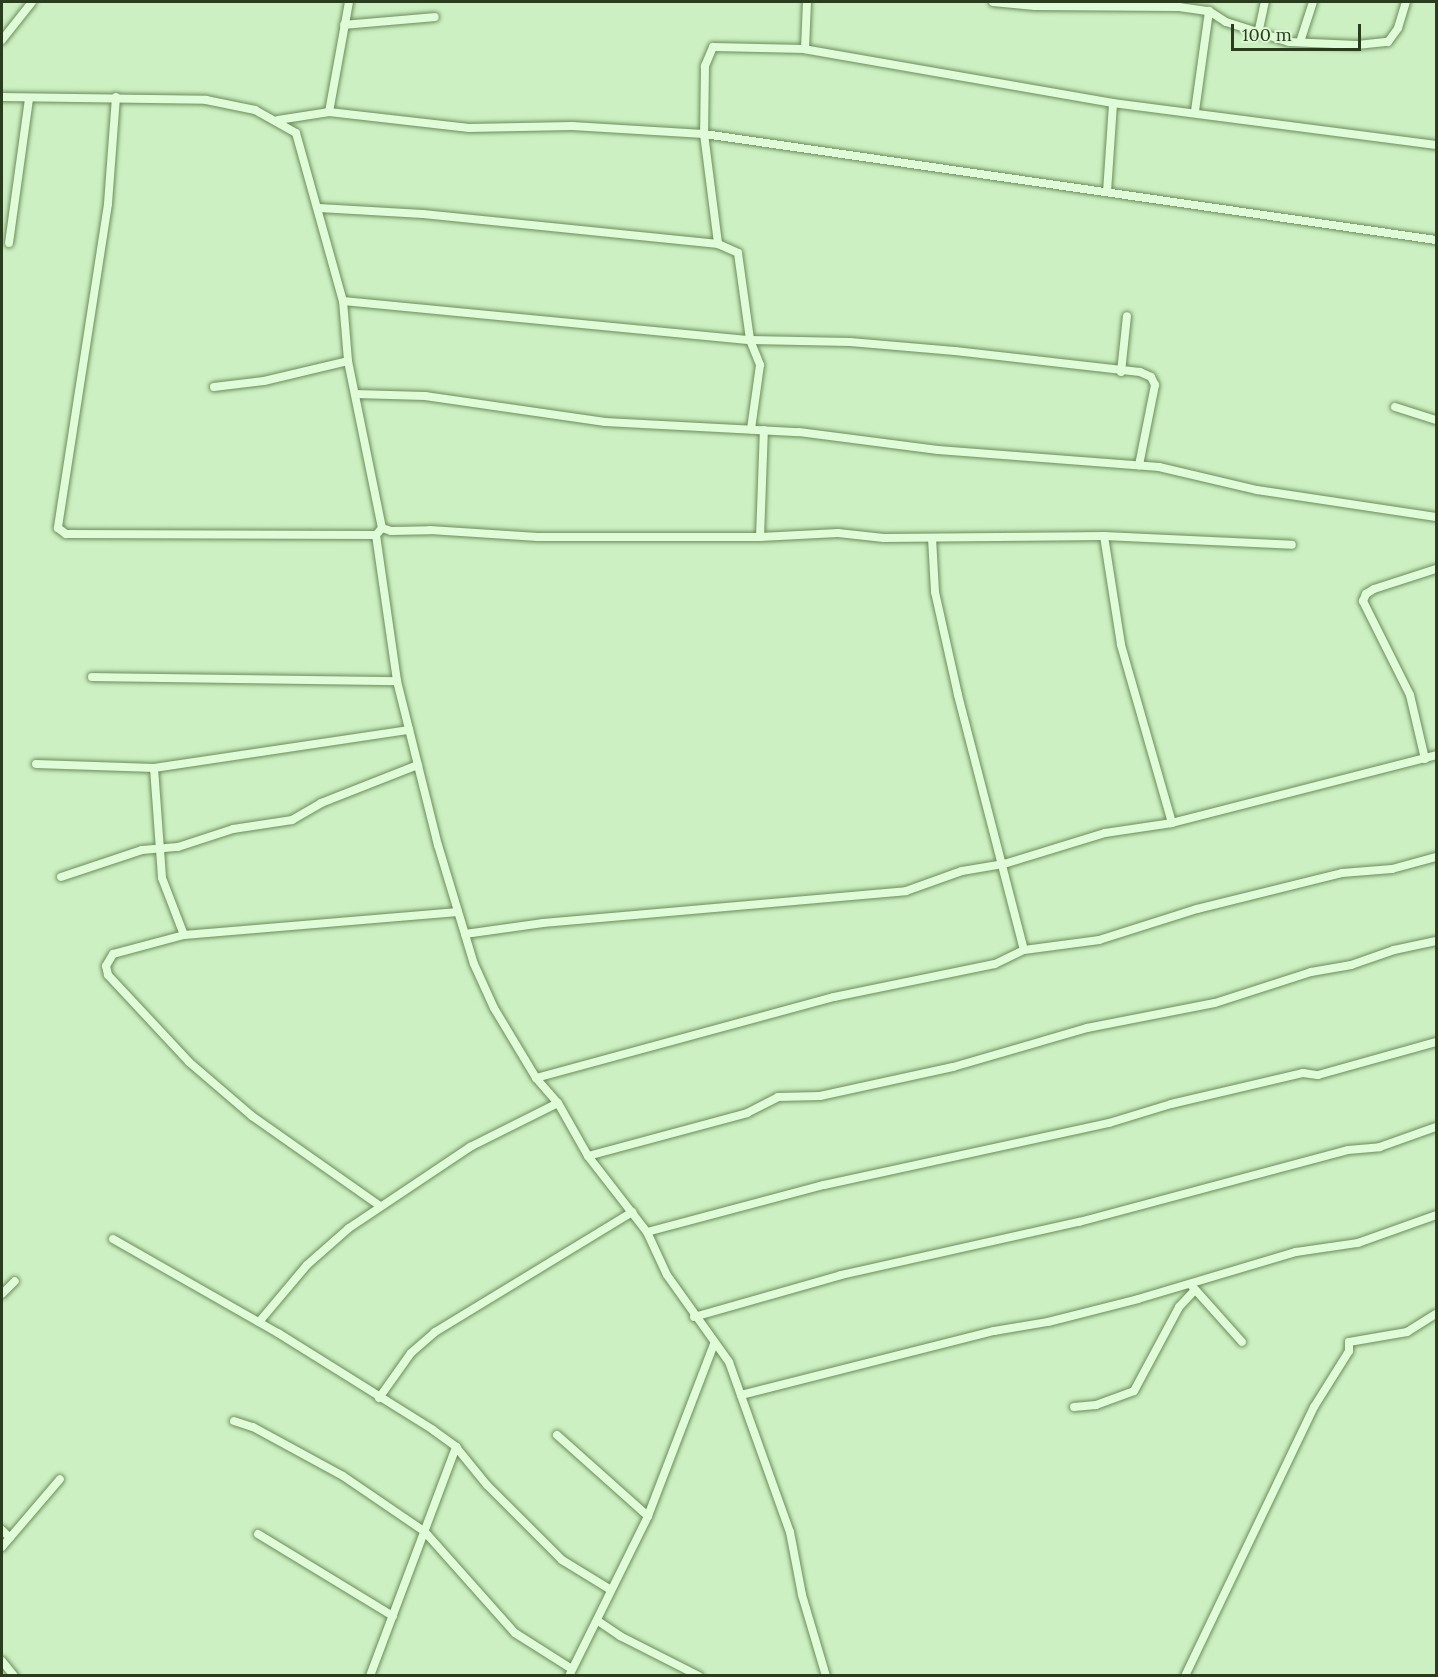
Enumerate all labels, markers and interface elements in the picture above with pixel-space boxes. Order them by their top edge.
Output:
scale bar [1234,12,1364,50]
text: 100 m [1242,23,1292,46]

